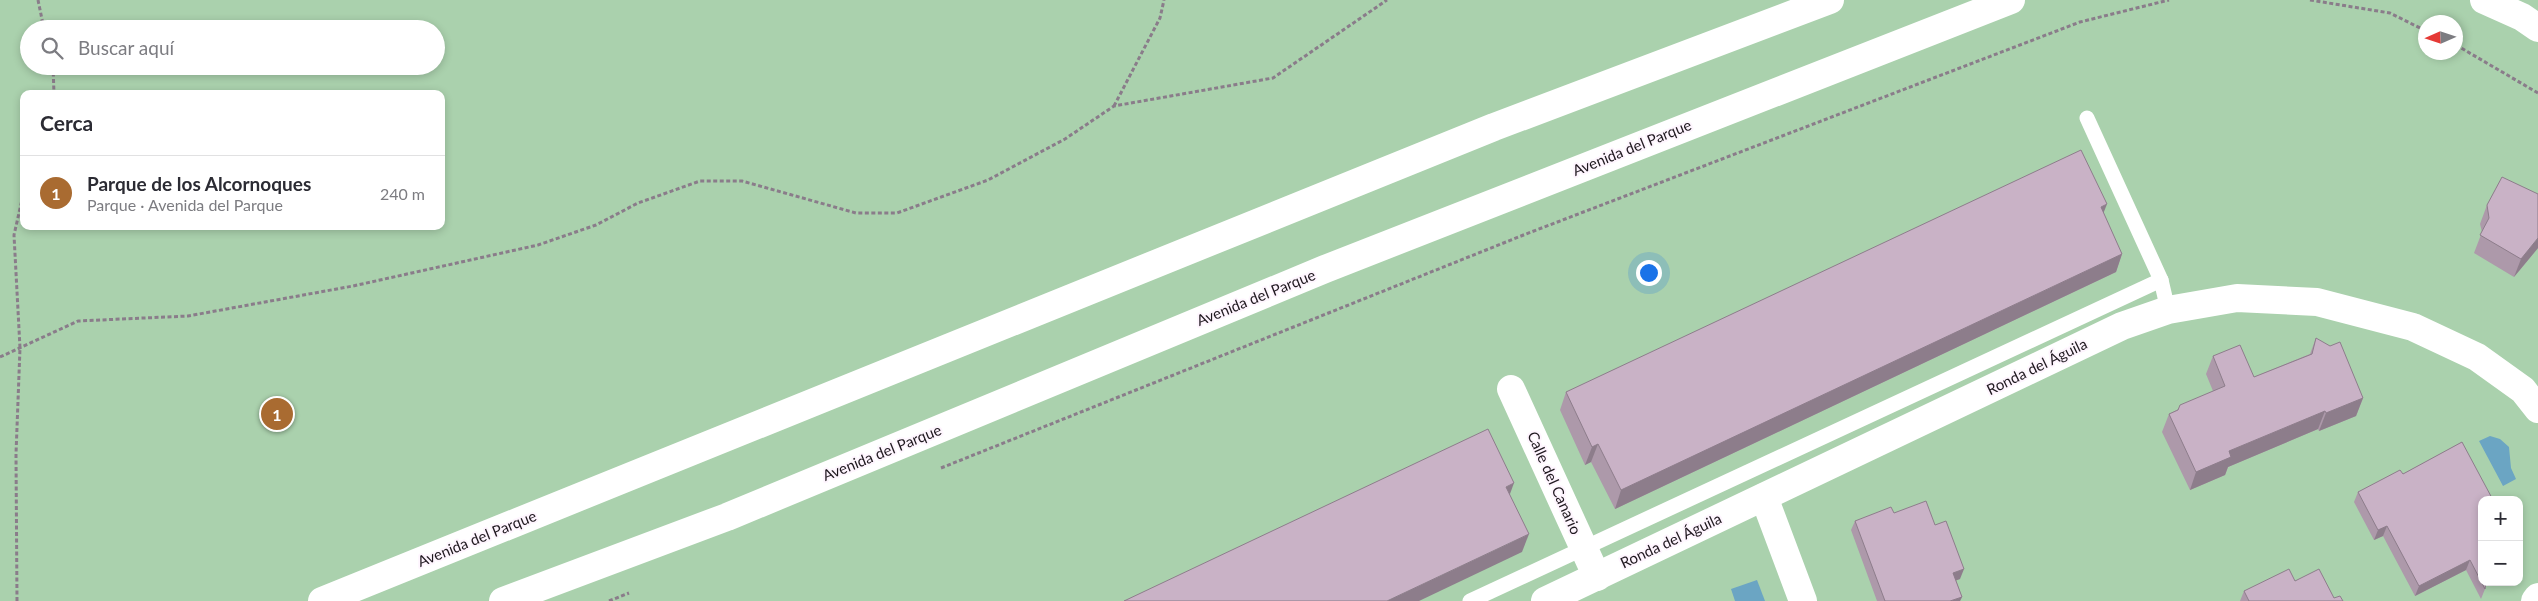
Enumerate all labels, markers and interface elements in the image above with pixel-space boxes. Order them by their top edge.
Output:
north arrow [2418,15,2463,60]
search box [20,20,445,75]
icon: search [38,34,66,62]
text: Buscar aquí [78,36,174,59]
text: Cerca [40,110,93,135]
street label: Avenida del Parque [1570,115,1694,179]
text: Parque de los Alcornoques [87,172,311,195]
text: 1 [51,184,61,203]
text: 240 m [380,184,425,203]
text: Parque · Avenida del Parque [87,195,283,214]
your location [1636,260,1662,286]
street label: Avenida del Parque [1194,265,1318,329]
street label: Ronda del Águila [1983,334,2090,398]
pin: 1 [261,395,293,433]
street label: Avenida del Parque [820,420,944,484]
street label: Calle del Canario [1524,428,1586,537]
map controls [2478,496,2523,586]
button: + [2478,496,2523,541]
street label: Avenida del Parque [415,506,539,570]
street label: Ronda del Águila [1617,509,1724,571]
button: − [2478,541,2523,586]

